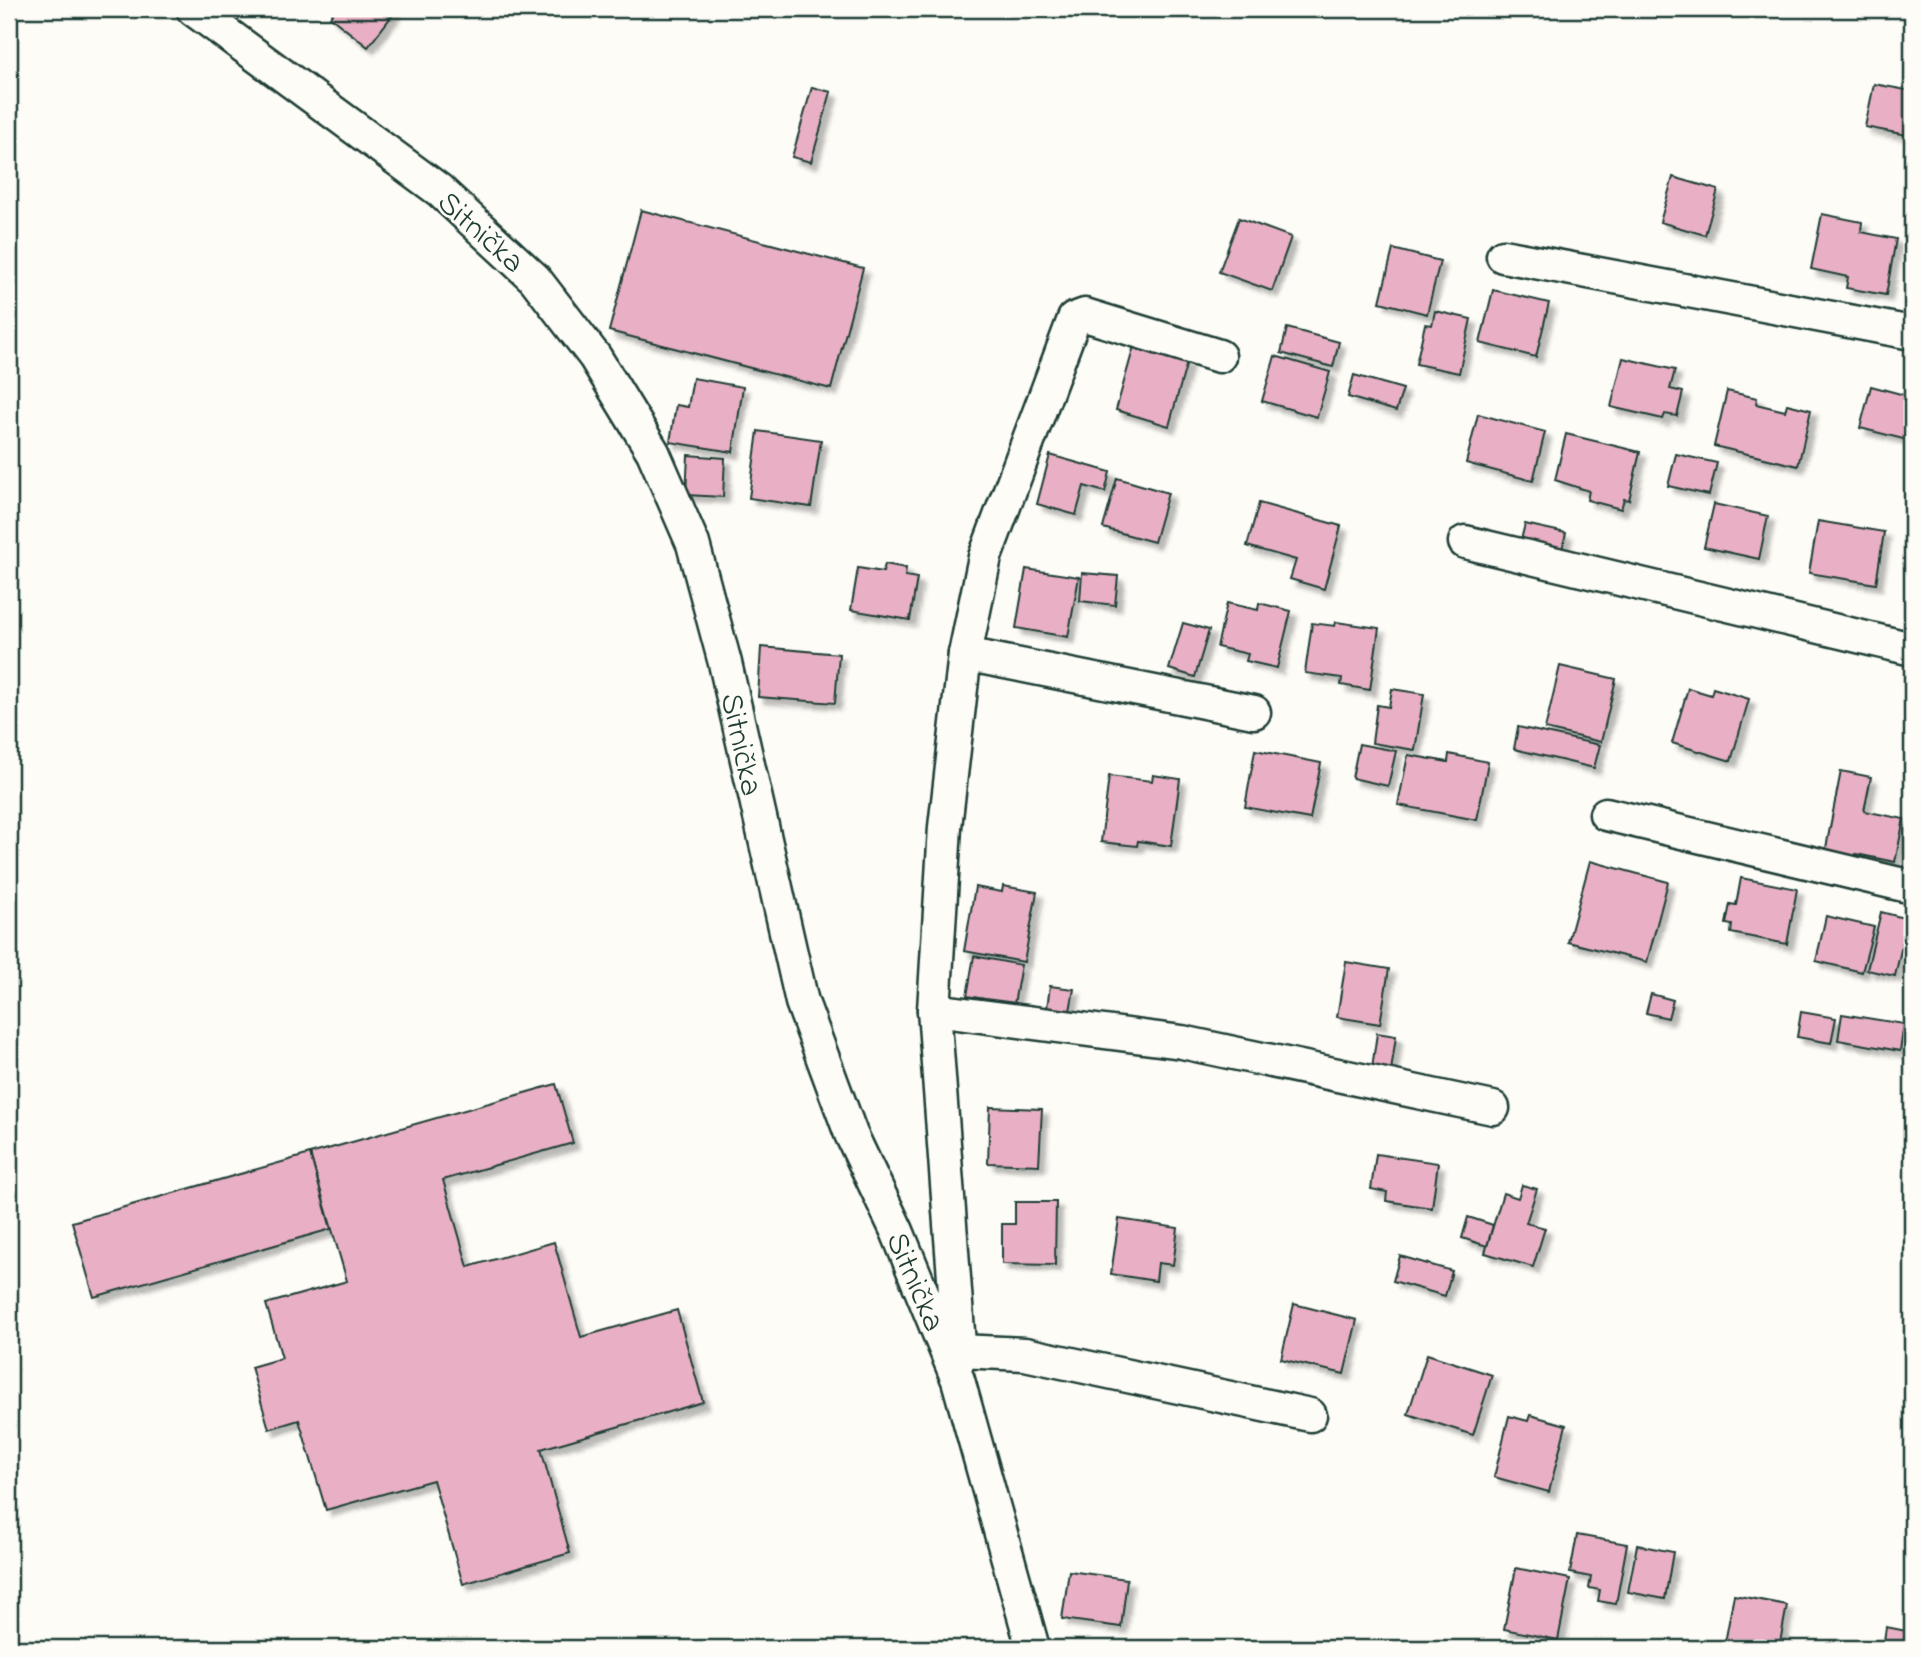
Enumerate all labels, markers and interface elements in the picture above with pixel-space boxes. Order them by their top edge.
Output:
street label: Sitnička [425,181,534,286]
street label: Sitnička [706,689,773,801]
street label: Sitnička [872,1225,956,1339]

